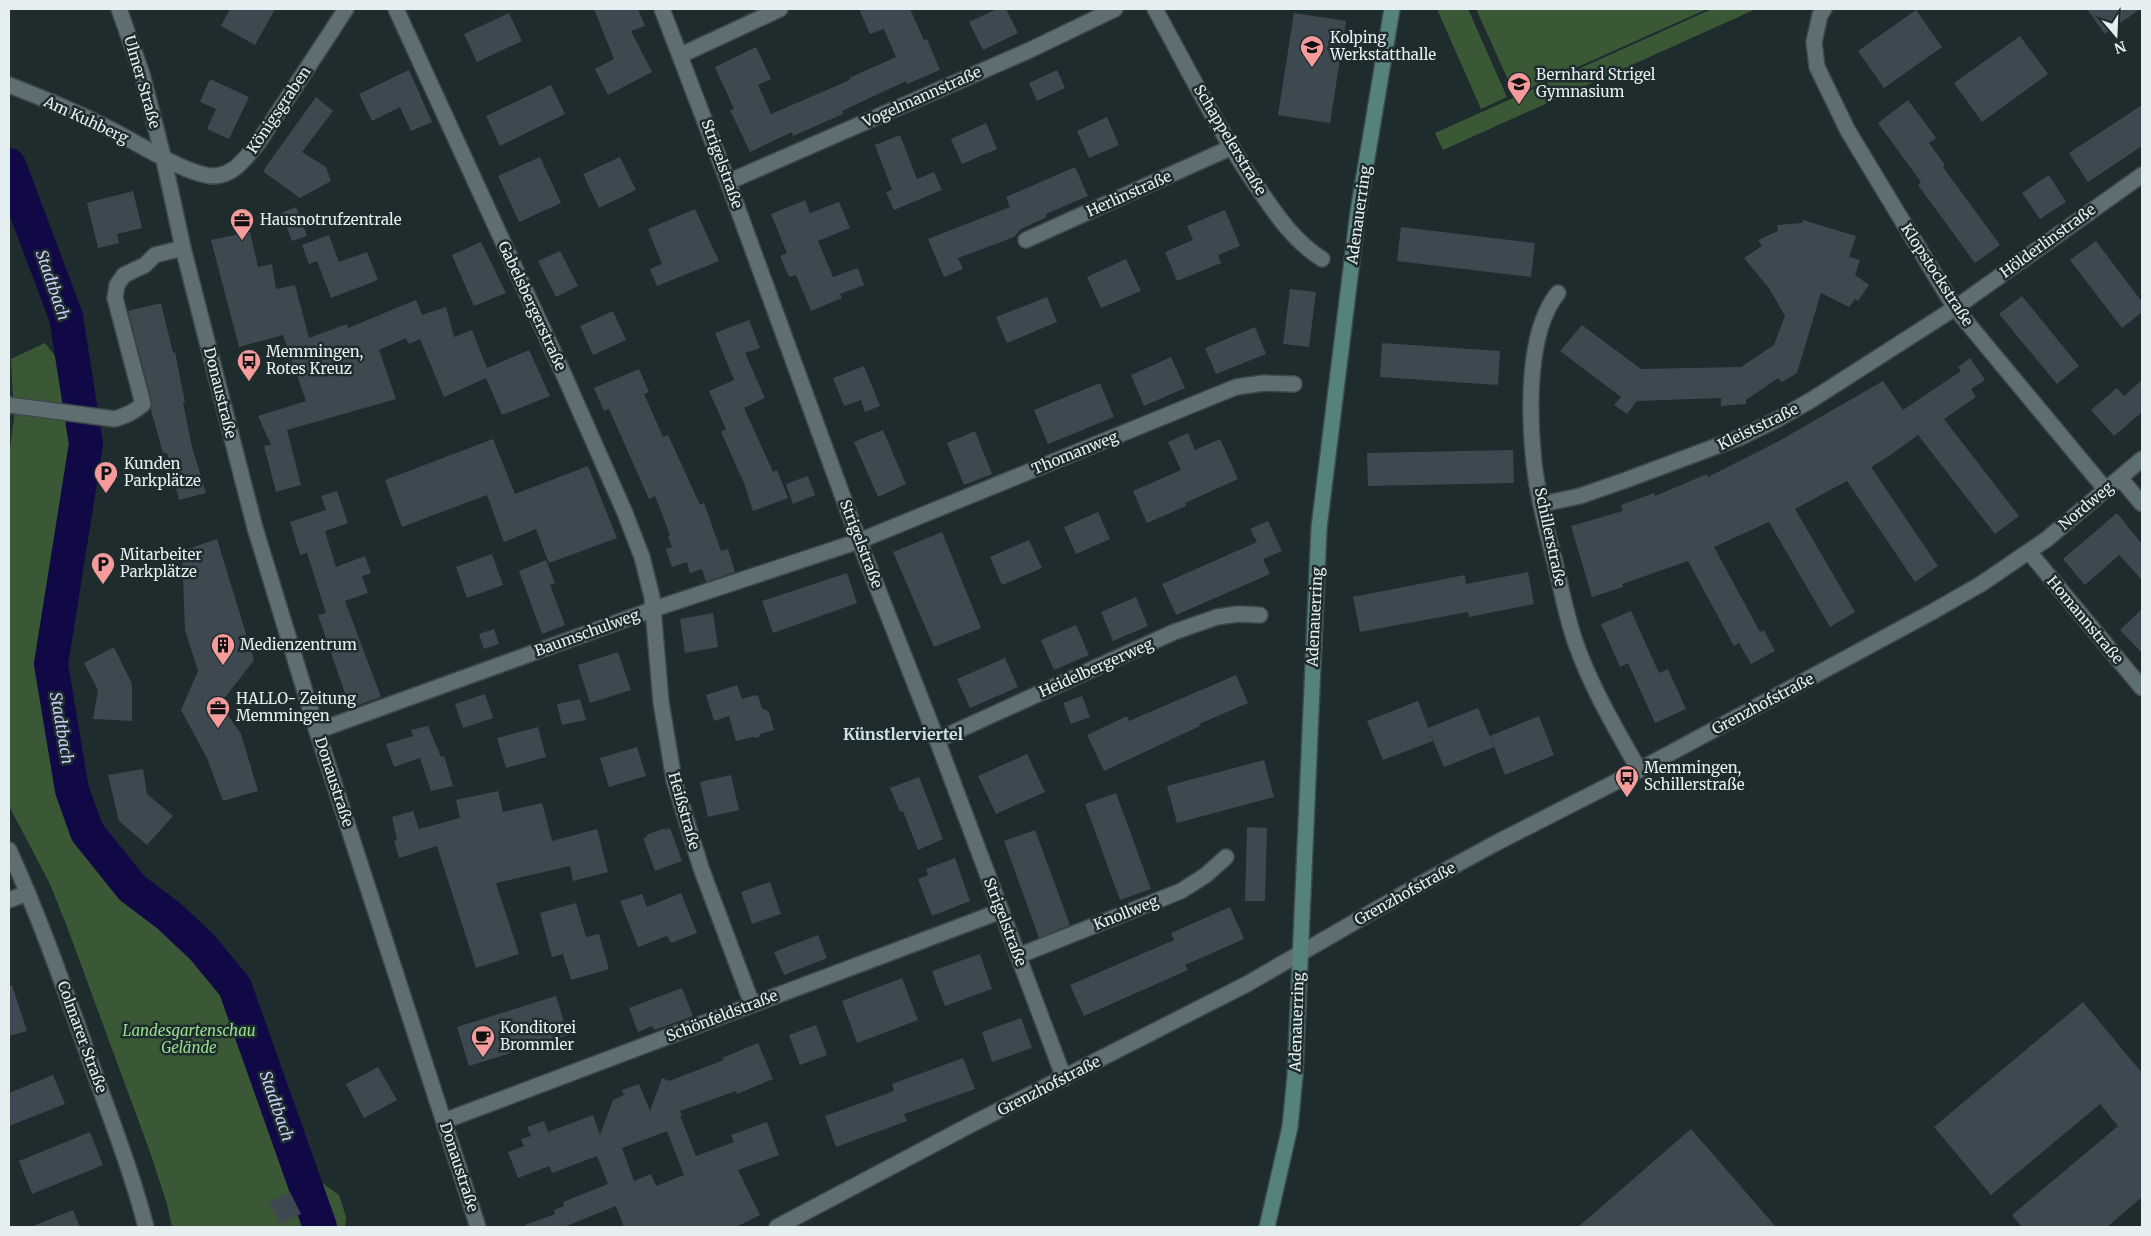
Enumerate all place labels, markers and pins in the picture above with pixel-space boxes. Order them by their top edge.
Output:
place label: Kolping Werkstatthalle [1329,28,1436,64]
school or university icon: Kolping Werkstatthalle [1299,34,1325,68]
place label: Bernhard Strigel Gymnasium [1536,65,1656,101]
school or university icon: Bernhard Strigel Gymnasium [1506,71,1532,105]
office icon: Hausnotrufzentrale [229,207,255,241]
place label: Hausnotrufzentrale [260,210,402,229]
place label: Memmingen, Rotes Kreuz [266,342,364,378]
bus stop icon: Memmingen, Rotes Kreuz [236,348,262,382]
place label: Kunden Parkplätze [124,454,201,490]
parking icon: Kunden Parkplätze [93,460,119,494]
place label: Mitarbeiter Parkplätze [120,545,202,581]
parking icon: Mitarbeiter Parkplätze [90,551,116,585]
building icon: Medienzentrum [210,632,236,666]
place label: Medienzentrum [240,635,357,654]
place label: HALLO- Zeitung Memmingen [236,689,356,725]
office icon: HALLO- Zeitung Memmingen [205,695,231,729]
place label: Memmingen, Schillerstraße [1644,758,1745,794]
bus stop icon: Memmingen, Schillerstraße [1614,764,1640,798]
place label: Konditorei Brommler [500,1018,576,1054]
cafe icon: Konditorei Brommler [470,1024,496,1058]

